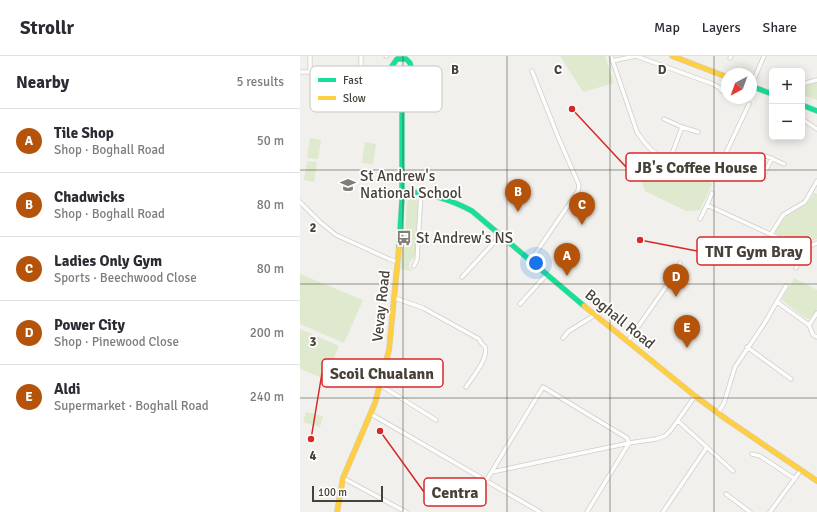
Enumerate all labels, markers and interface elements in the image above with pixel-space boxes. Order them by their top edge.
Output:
text: Strollr [20,16,74,40]
text: Map [654,19,680,36]
text: Layers [702,19,741,36]
text: Share [763,19,797,36]
text: B [451,62,459,78]
text: C [554,62,562,78]
text: D [658,62,667,78]
legend [310,66,442,112]
north arrow [721,68,757,104]
map controls [769,68,805,140]
button: + [769,68,805,104]
text: Nearby [16,72,69,93]
text: 5 results [236,74,284,90]
text: Fast [343,74,363,87]
text: Slow [343,92,366,105]
button: − [769,104,805,140]
text: Tile Shop [54,124,114,142]
text: A [25,133,33,149]
text: 50 m [257,133,284,149]
text: Shop · Boghall Road [54,142,165,158]
callout: JB's Coffee House [626,153,765,181]
text: JB's Coffee House [635,158,757,178]
place label: St Andrew's National School [360,167,462,202]
school or university icon: St Andrew's National School [339,176,357,194]
pin: B [505,179,531,212]
text: Chadwicks [54,188,125,206]
pin: C [569,192,595,225]
text: B [25,197,33,213]
text: 80 m [257,197,284,213]
text: Shop · Boghall Road [54,206,165,222]
text: 2 [309,220,317,236]
bus stop icon: St Andrew's NS [395,229,413,247]
place label: St Andrew's NS [416,229,513,247]
callout: TNT Gym Bray [697,237,811,265]
text: TNT Gym Bray [705,242,803,262]
pin: A [554,243,580,276]
text: Ladies Only Gym [54,252,162,270]
your location [526,253,546,273]
text: C [25,261,33,277]
text: 80 m [257,261,284,277]
pin: D [663,264,689,297]
street label: Vevay Road [368,269,394,343]
text: Sports · Beechwood Close [54,270,197,286]
street label: Boghall Road [581,285,659,353]
pin: E [674,315,700,348]
text: Power City [54,316,125,334]
text: D [25,325,33,341]
text: 200 m [250,325,284,341]
text: Shop · Pinewood Close [54,334,179,350]
text: 3 [309,334,317,350]
callout: Scoil Chualann [322,359,443,387]
text: Scoil Chualann [330,364,434,384]
text: Aldi [54,380,81,398]
text: E [25,389,33,405]
text: 240 m [250,389,284,405]
text: Supermarket · Boghall Road [54,398,209,414]
text: 4 [309,448,317,464]
callout: Centra [424,478,486,506]
text: Centra [432,483,478,503]
scale bar [312,484,383,503]
text: 100 m [318,486,347,499]

